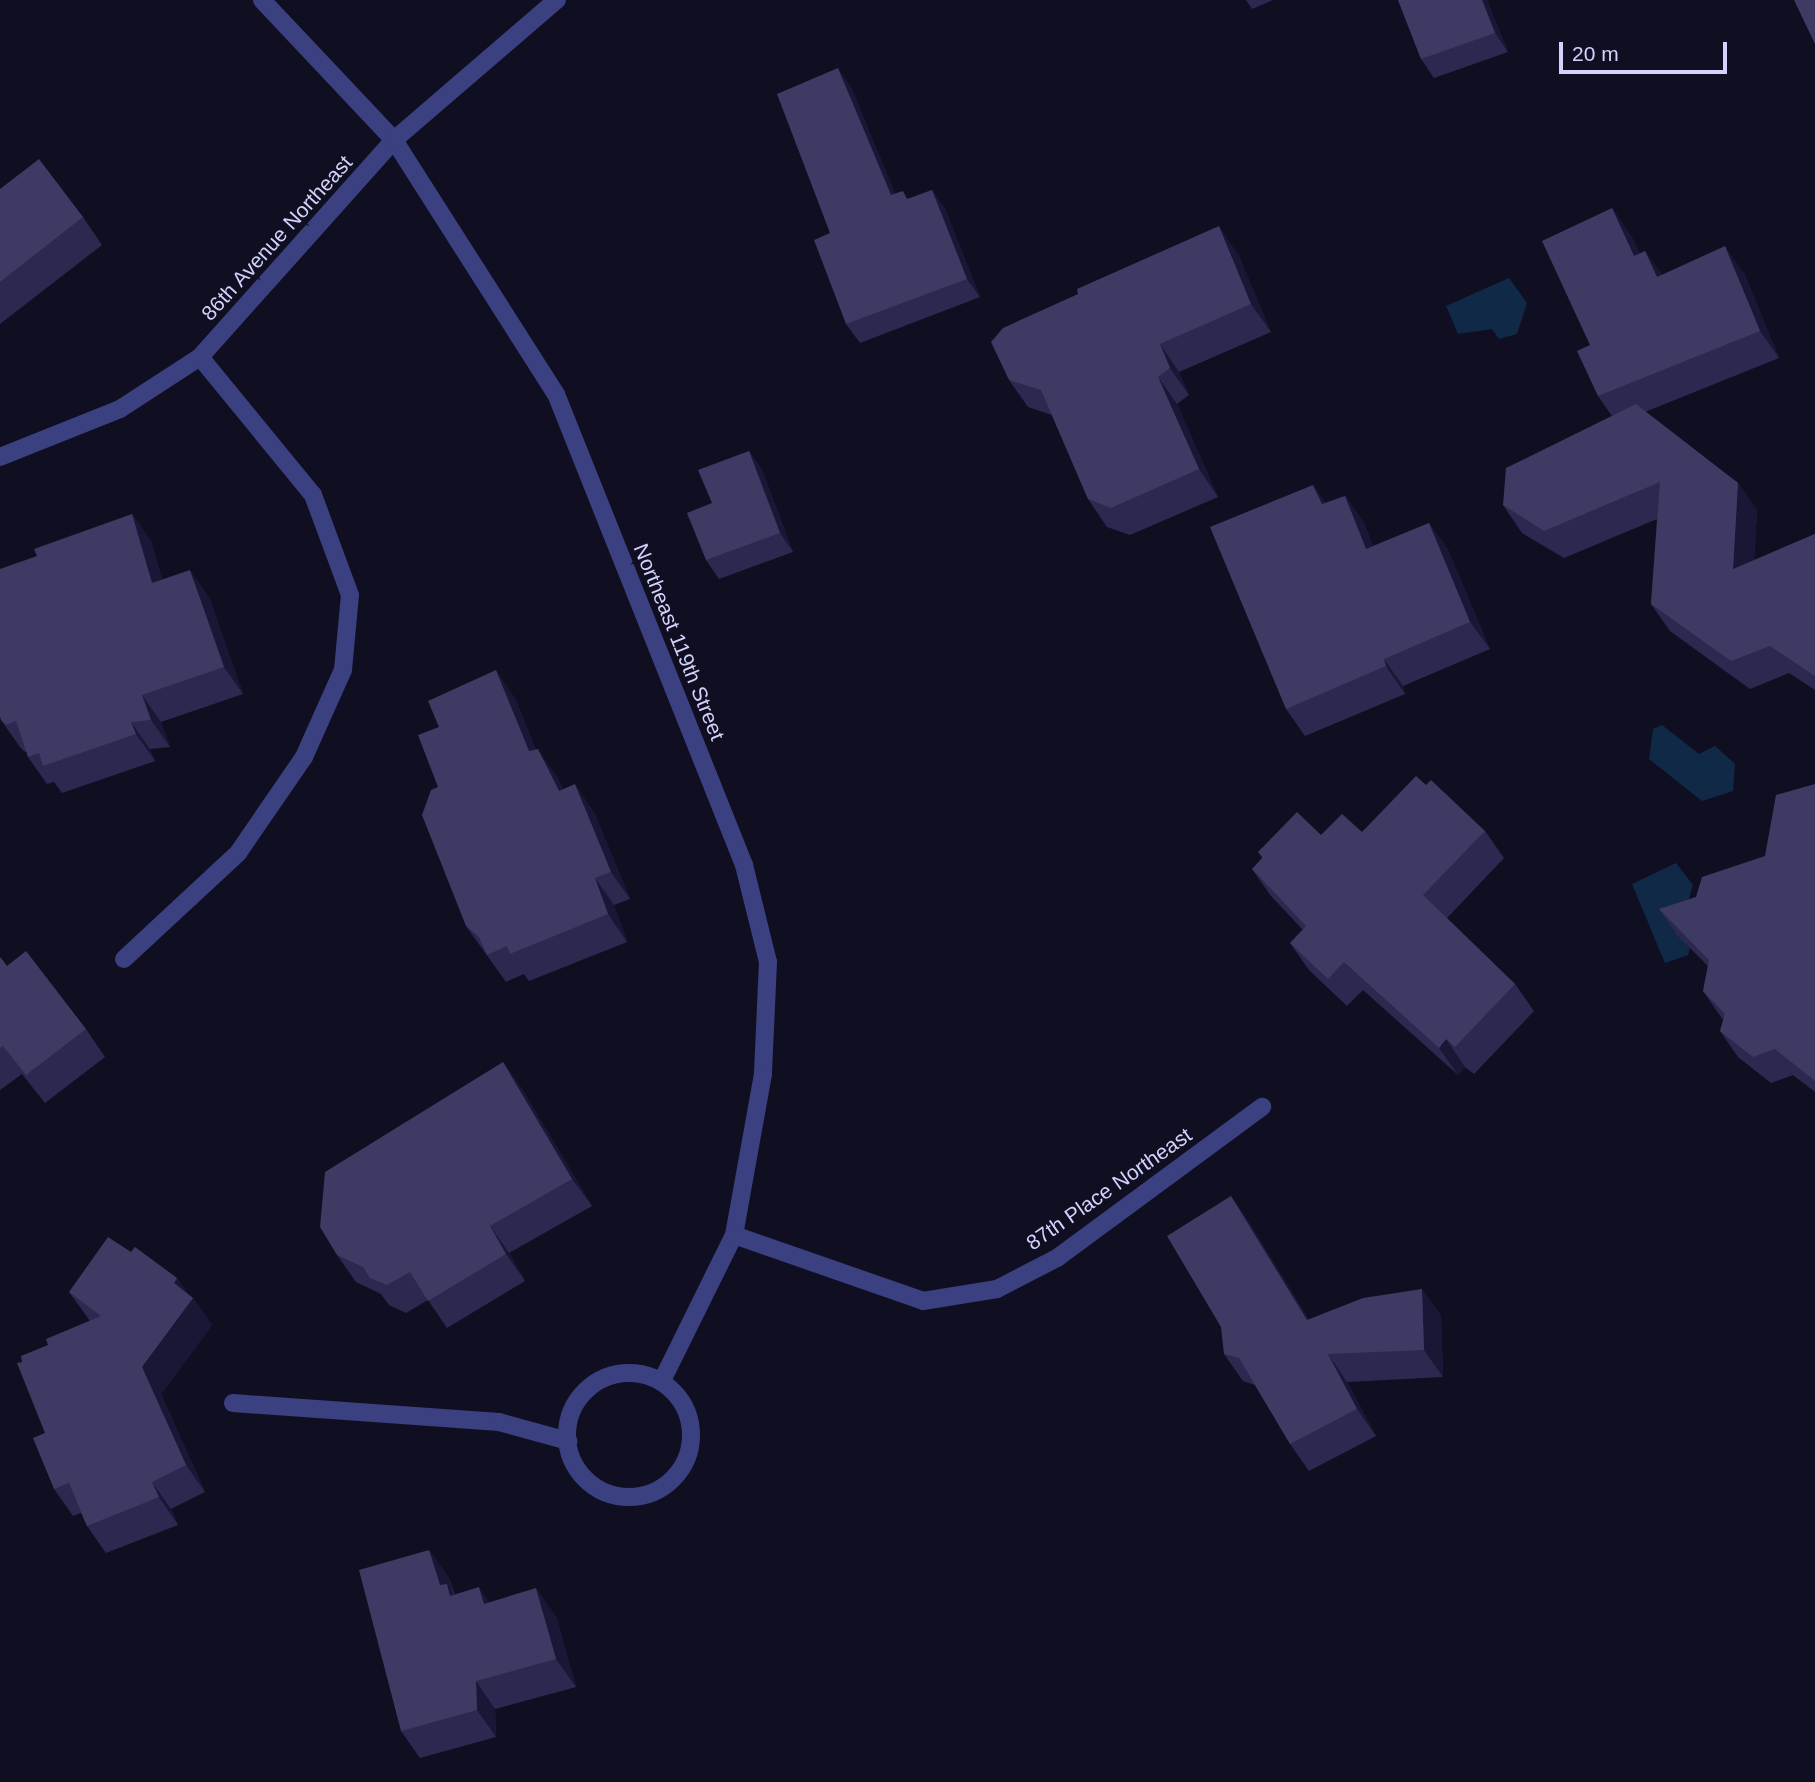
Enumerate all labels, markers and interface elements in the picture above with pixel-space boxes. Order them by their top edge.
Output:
scale bar [1563,28,1731,72]
text: 20 m [1572,42,1619,65]
street label: 86th Avenue Northeast [196,150,358,326]
street label: Northeast 119th Street [628,540,730,744]
street label: 87th Place Northeast [1021,1122,1197,1256]

